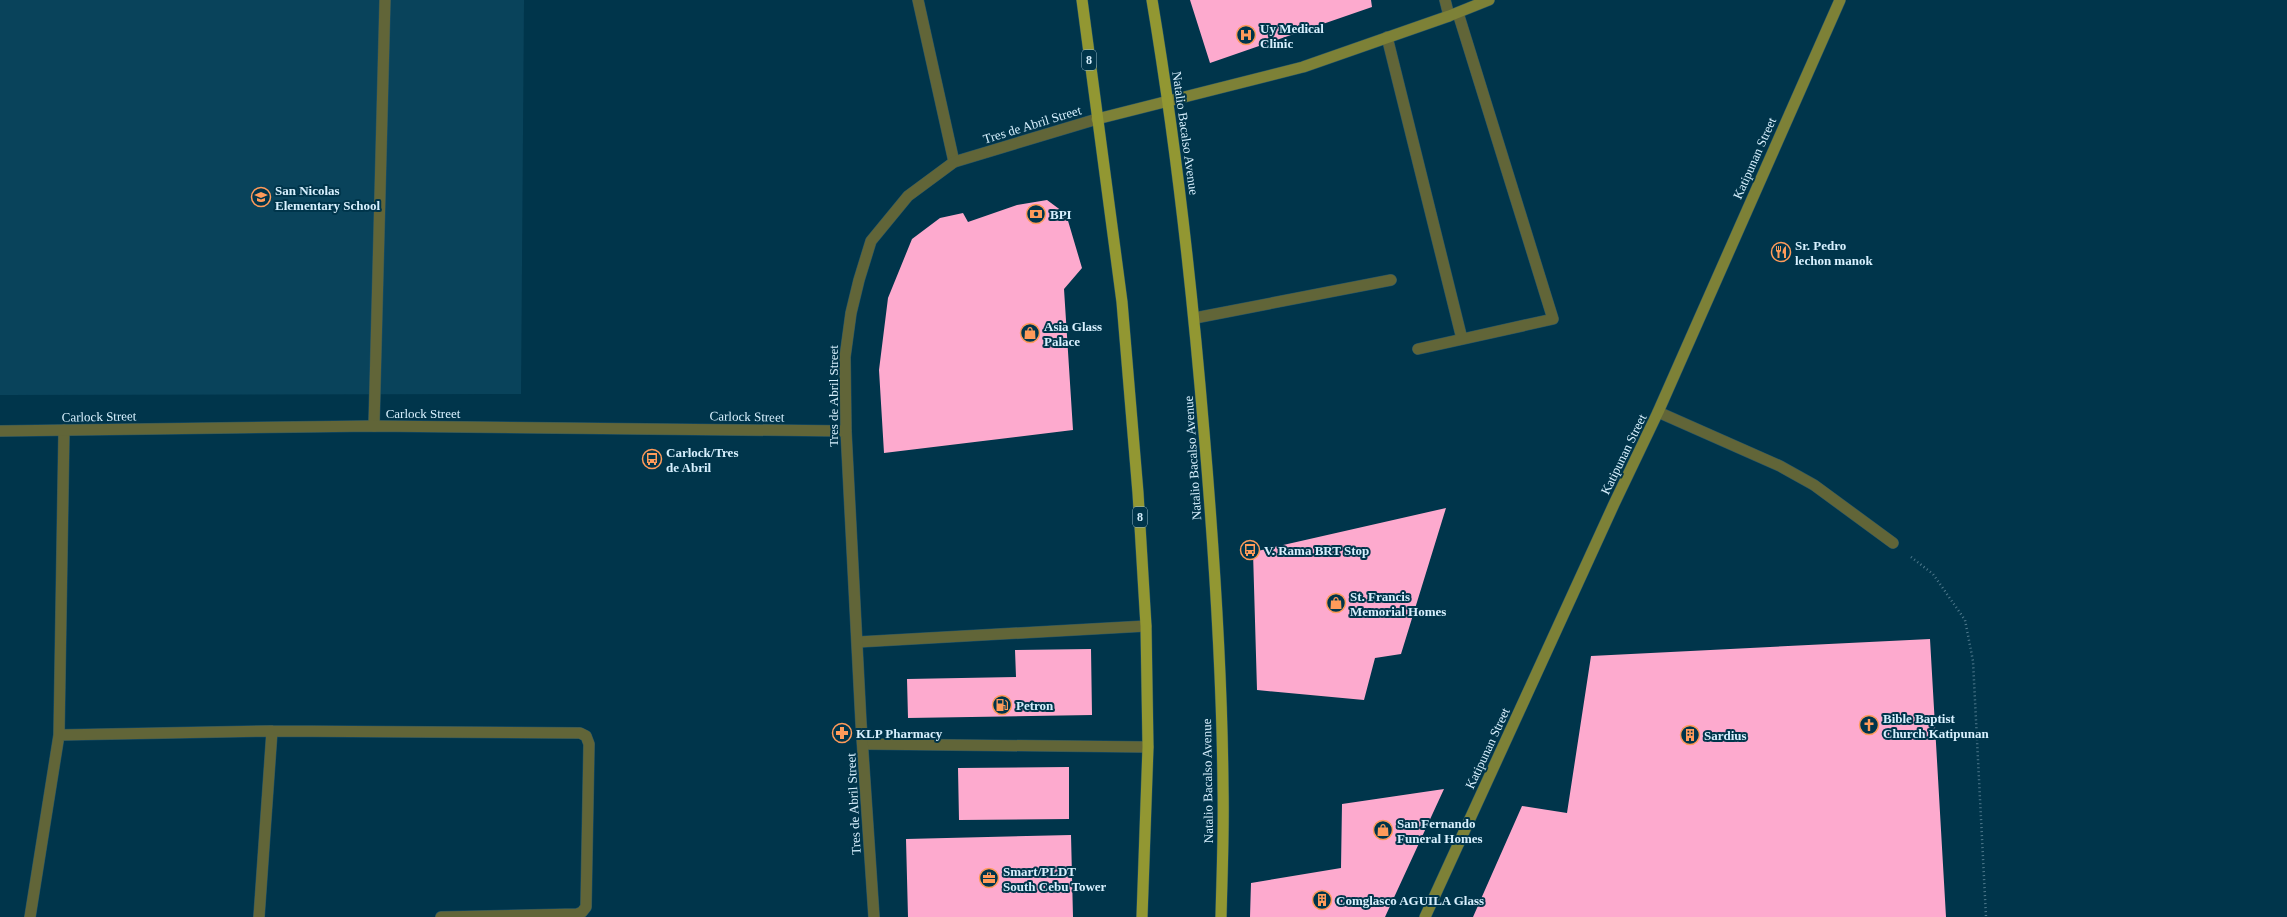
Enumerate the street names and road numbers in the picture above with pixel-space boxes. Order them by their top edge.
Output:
road number: 8 [1082,50,1096,70]
street label: Natalio Bacalso Avenue [1169,70,1202,196]
street label: Tres de Abril Street [981,102,1083,147]
street label: Katipunan Street [1730,115,1779,201]
street label: Tres de Abril Street [826,345,841,447]
street label: Natalio Bacalso Avenue [1181,395,1204,521]
street label: Carlock Street [386,406,461,421]
street label: Carlock Street [62,408,137,425]
street label: Carlock Street [709,408,785,425]
street label: Katipunan Street [1597,411,1650,497]
road number: 8 [1133,507,1147,527]
street label: Katipunan Street [1462,705,1513,791]
street label: Natalio Bacalso Avenue [1199,718,1216,843]
street label: Tres de Abril Street [843,752,864,855]

